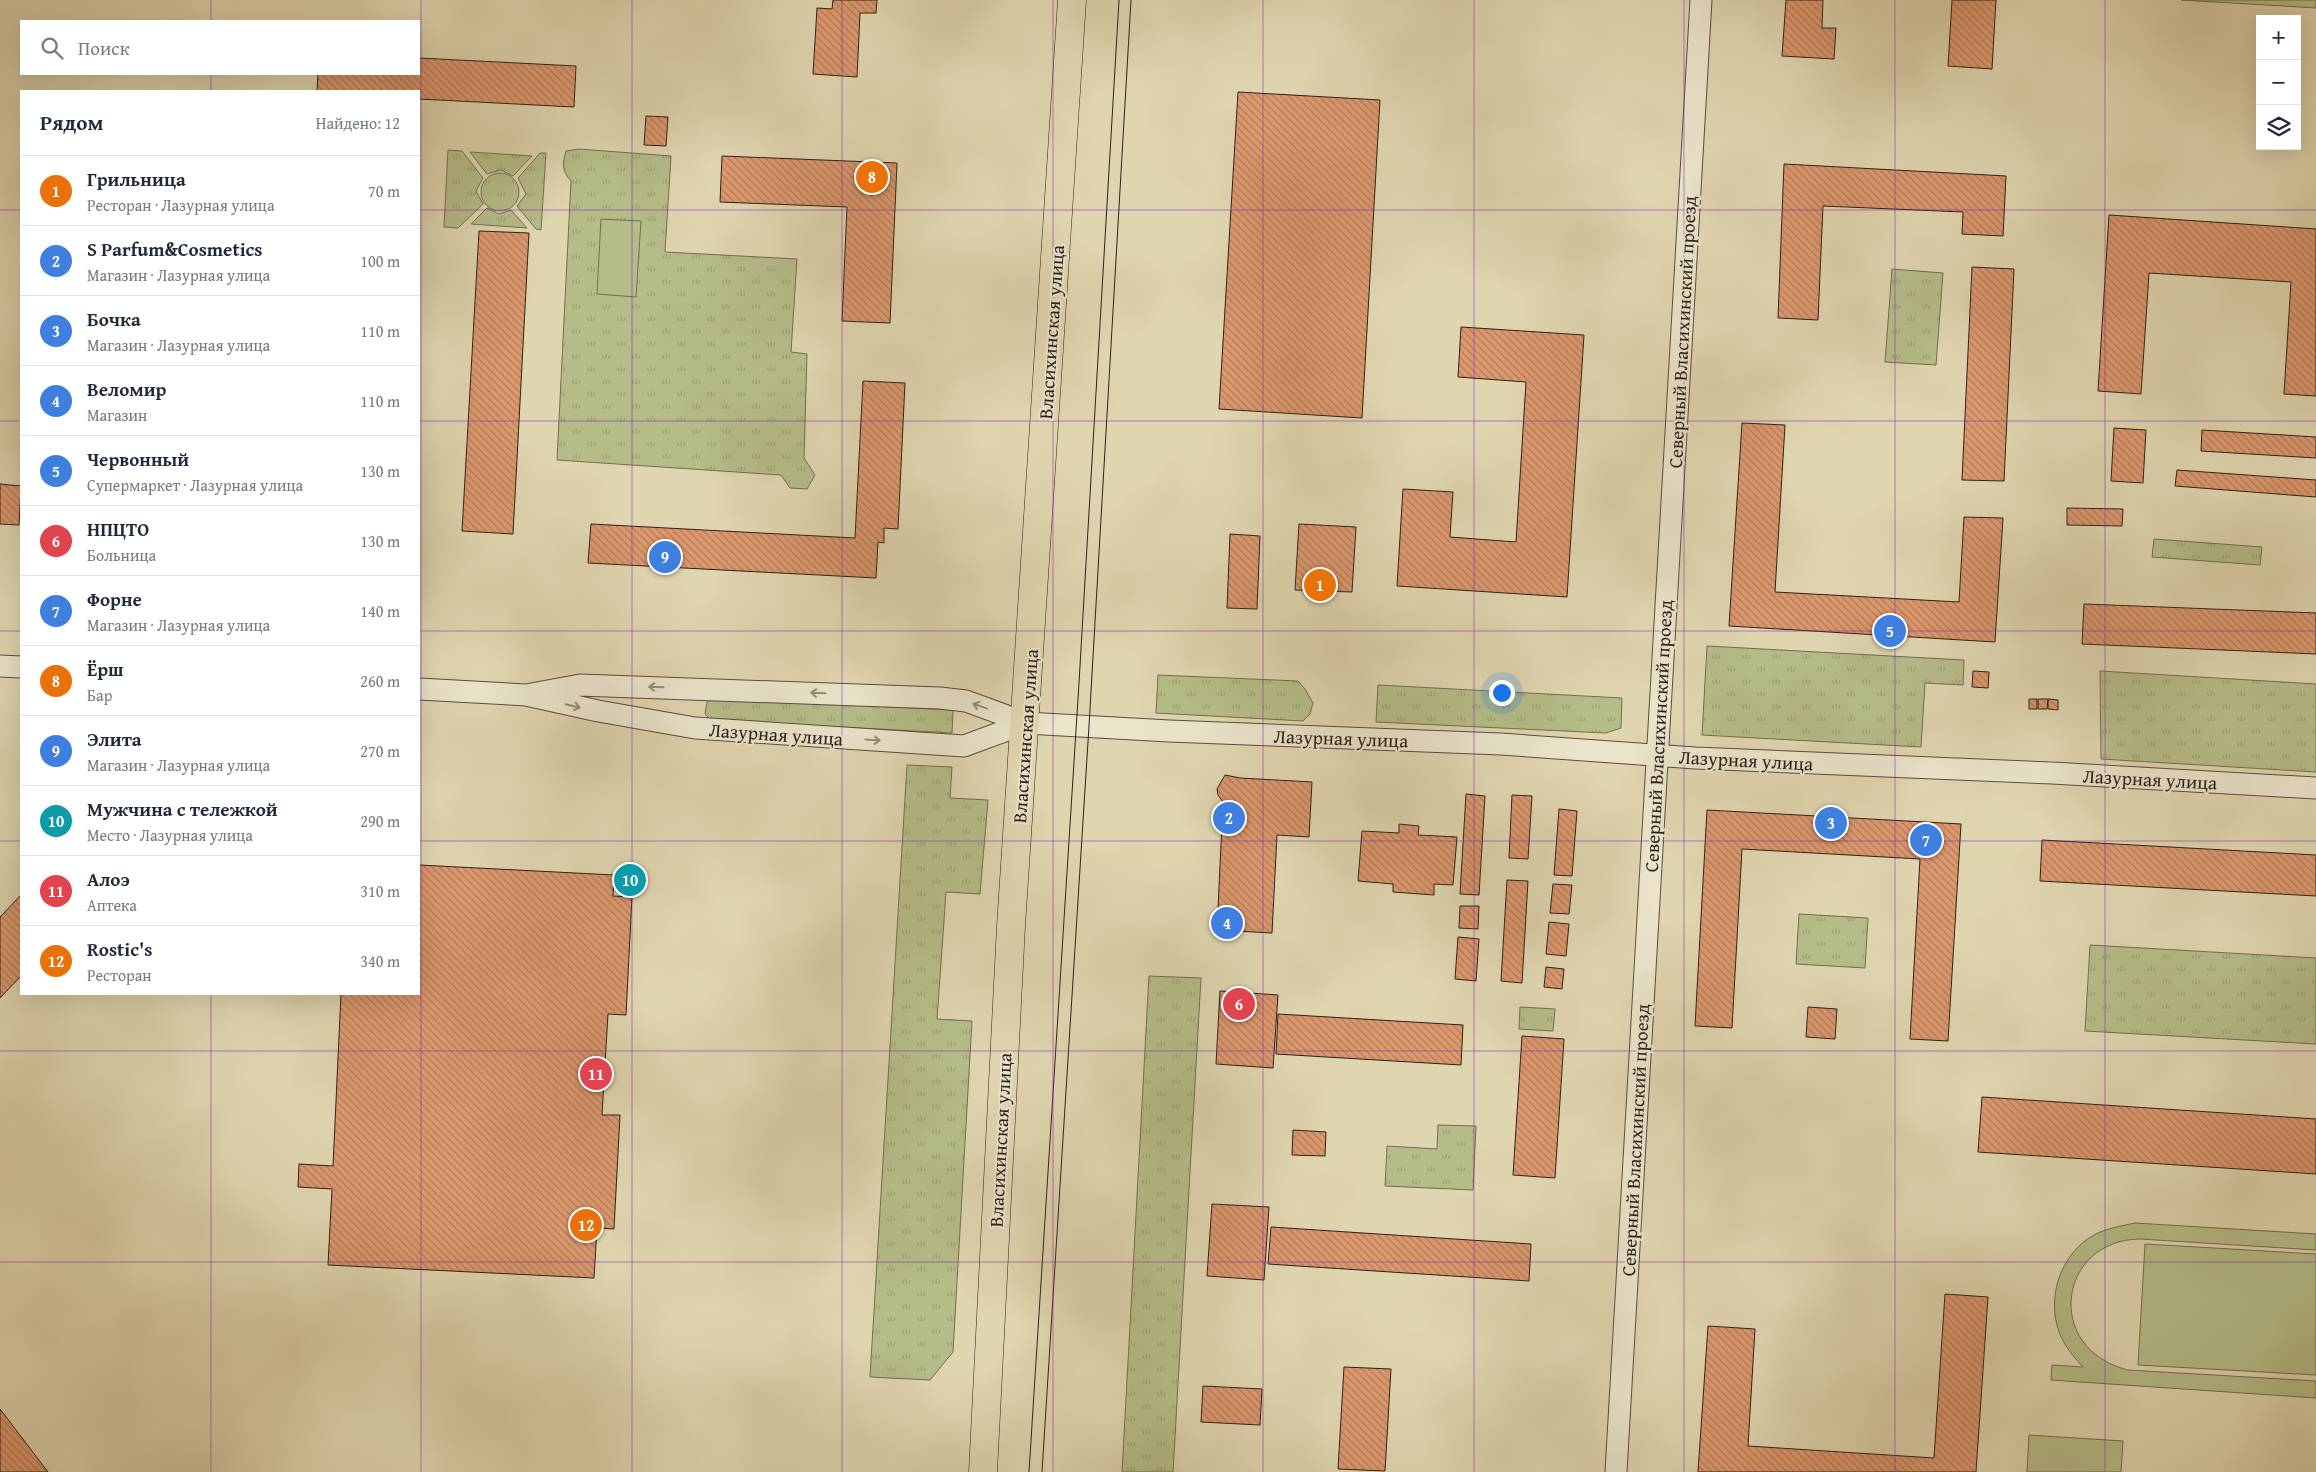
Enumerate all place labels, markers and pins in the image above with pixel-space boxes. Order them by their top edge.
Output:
pin: 8 [856,158,888,196]
pin: 9 [649,538,681,576]
pin: 1 [1304,566,1336,604]
pin: 5 [1874,612,1906,650]
pin: 2 [1213,799,1245,837]
pin: 3 [1815,804,1847,842]
pin: 7 [1910,821,1942,859]
pin: 10 [614,861,646,899]
pin: 4 [1211,904,1243,942]
pin: 6 [1223,985,1255,1023]
pin: 11 [580,1055,612,1093]
pin: 12 [570,1206,602,1244]

